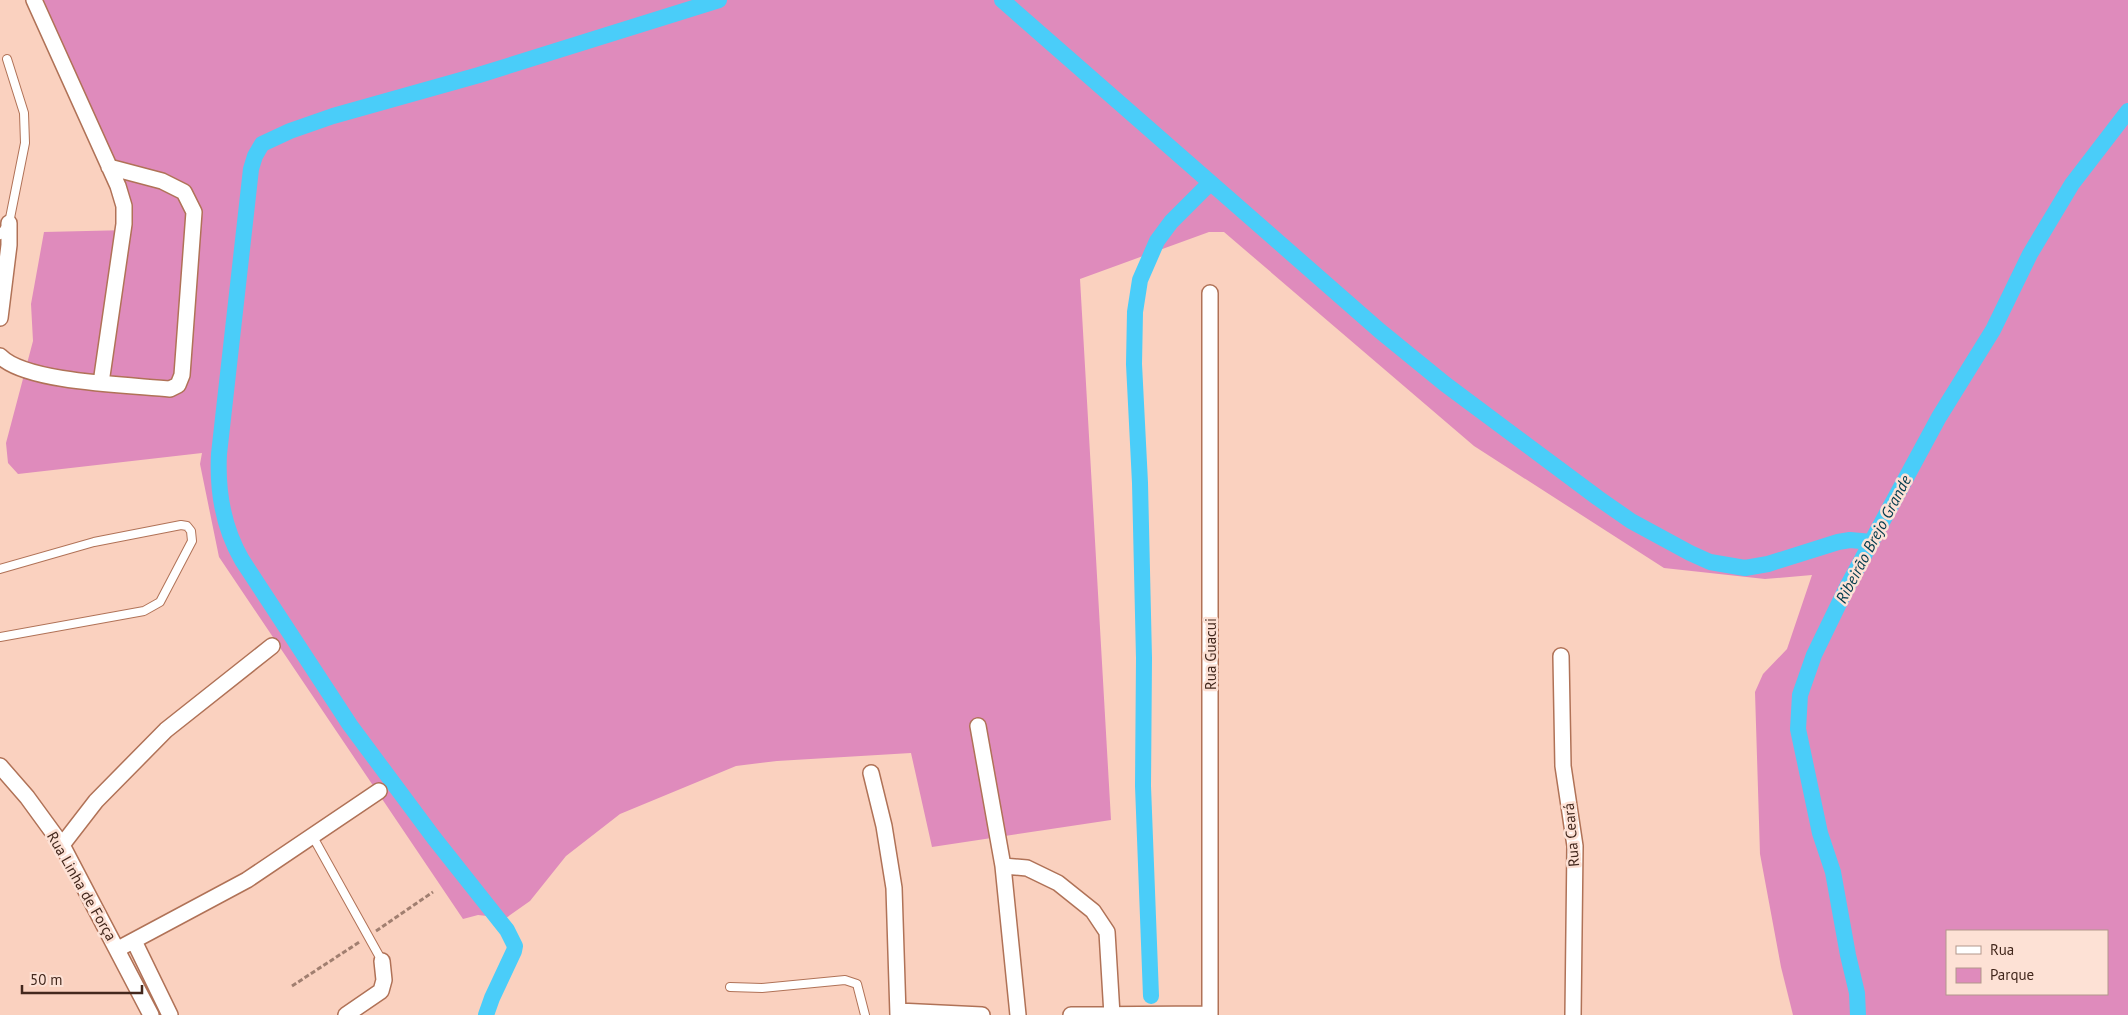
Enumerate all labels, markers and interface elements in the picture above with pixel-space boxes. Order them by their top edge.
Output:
water label: Ribeirão Brejo Grande [1831,471,1915,606]
street label: Rua Guacui [1201,618,1220,690]
street label: Rua Ceará [1559,802,1583,868]
street label: Rua Linha de Força [43,828,121,944]
legend [1946,930,2108,995]
text: Rua [1990,940,2014,959]
scale bar [22,962,142,994]
text: Parque [1990,965,2034,984]
text: 50 m [30,970,63,989]

